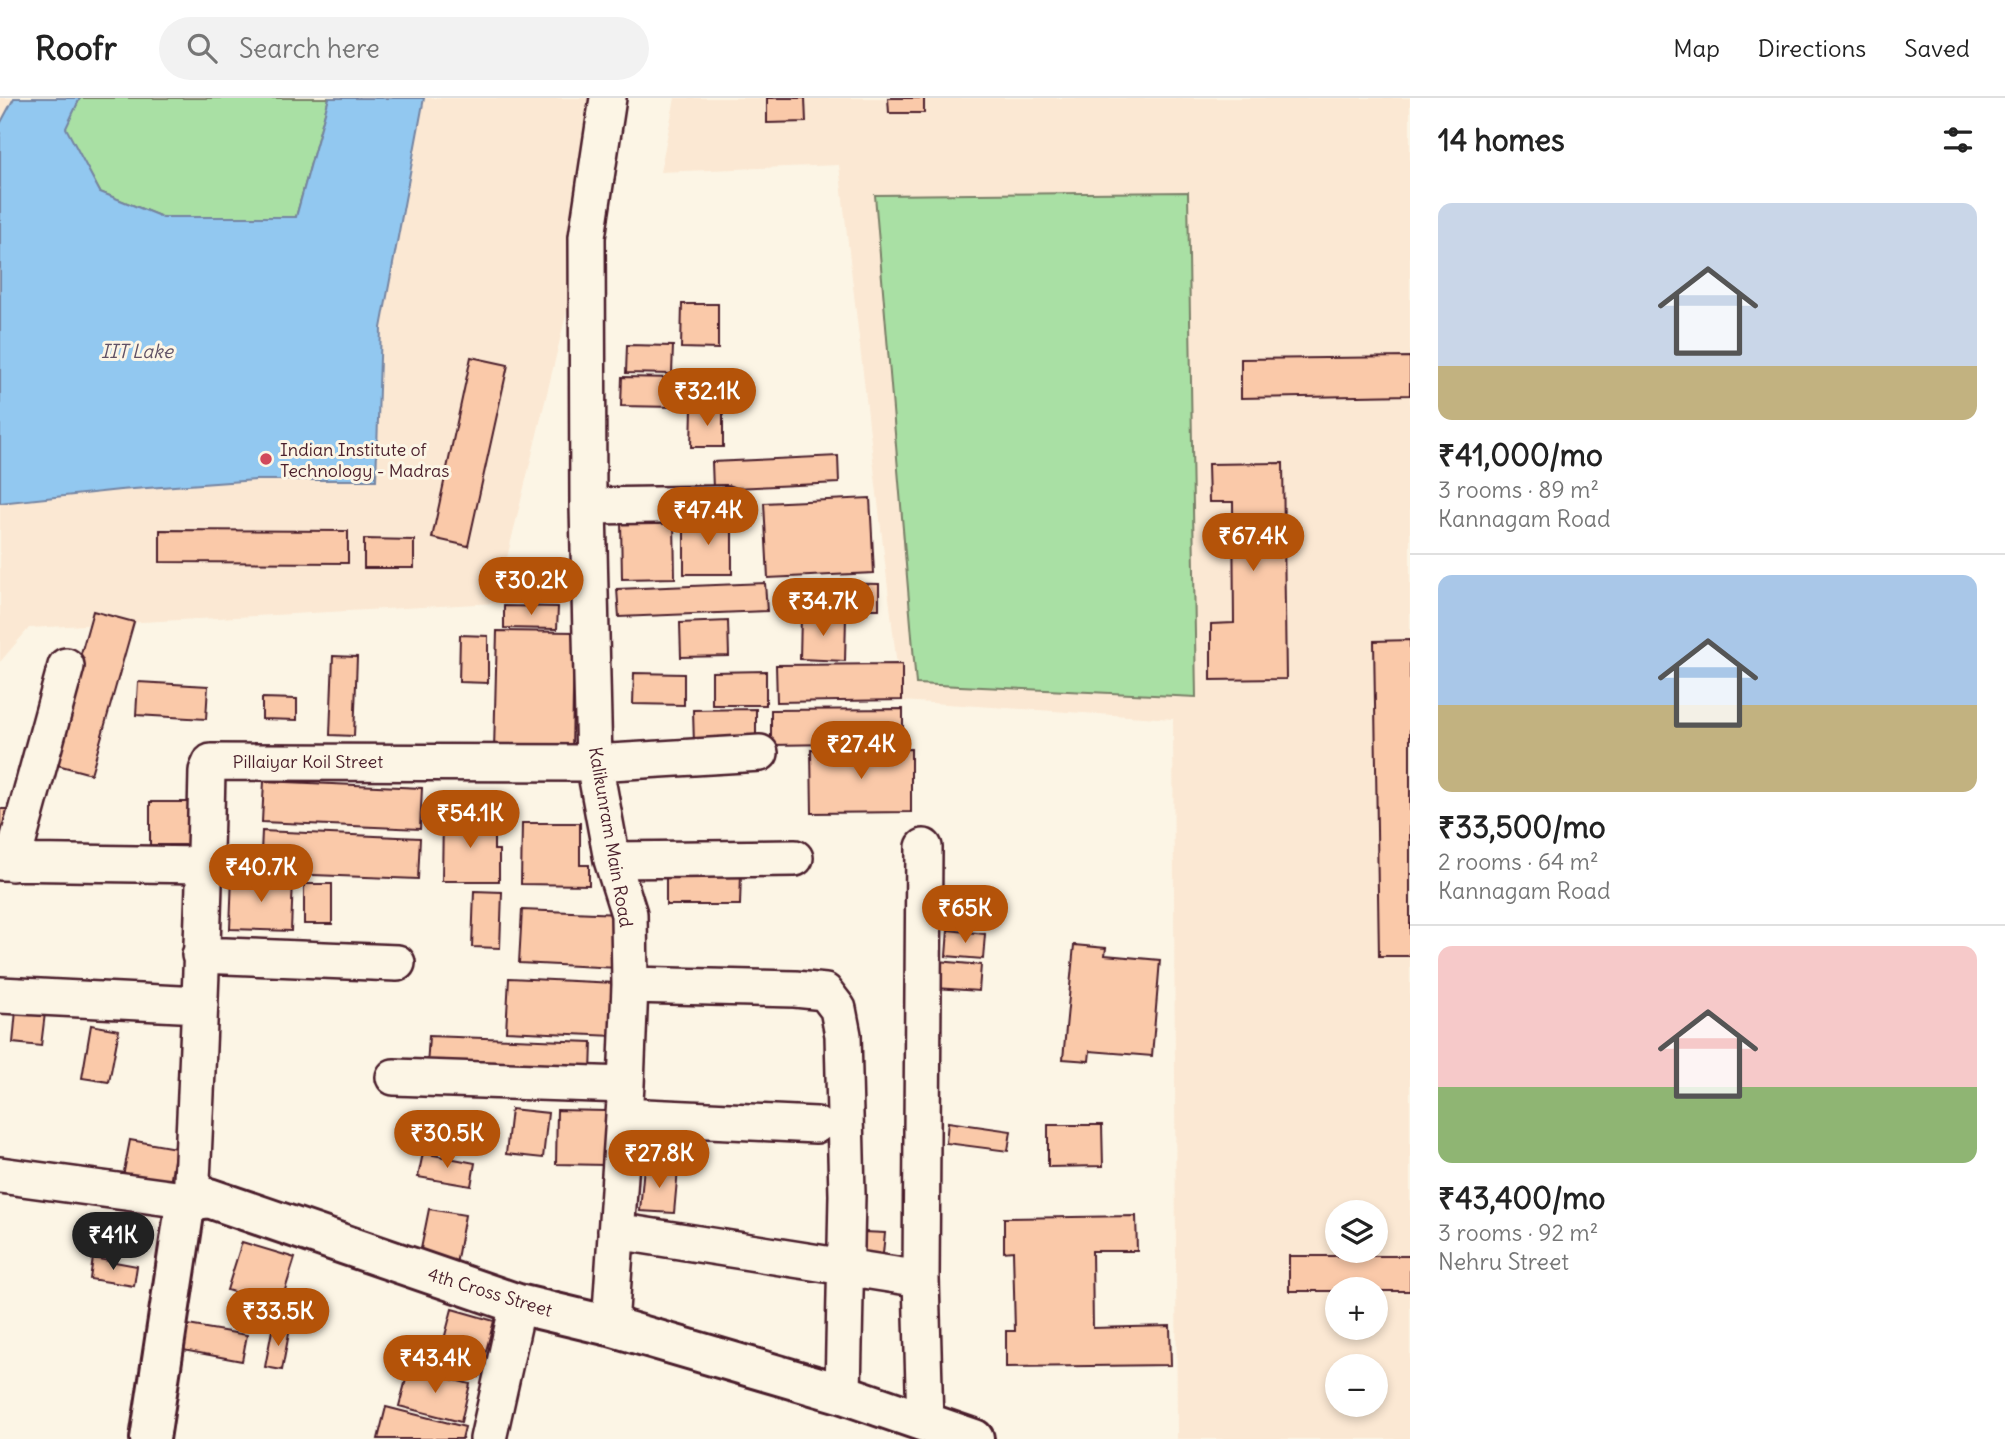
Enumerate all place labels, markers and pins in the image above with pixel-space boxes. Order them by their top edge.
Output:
pin: ₹32.1K [650,368,764,428]
place label: Indian Institute of Technology - Madras [280,438,450,482]
marker: Indian Institute of Technology - Madras [258,451,274,467]
pin: ₹47.4K [651,488,765,547]
pin: ₹67.4K [1196,514,1310,573]
pin: ₹30.2K [474,558,588,617]
pin: ₹34.7K [766,578,880,638]
pin: ₹27.4K [804,722,918,781]
pin: ₹54.1K [413,790,527,850]
pin: ₹40.7K [204,844,318,904]
pin: ₹65K [924,886,1006,945]
pin: ₹30.5K [390,1110,504,1170]
pin: ₹27.8K [602,1130,716,1190]
pin: ₹41K [72,1212,154,1272]
pin: ₹33.5K [221,1288,335,1348]
pin: ₹43.4K [378,1336,492,1395]

